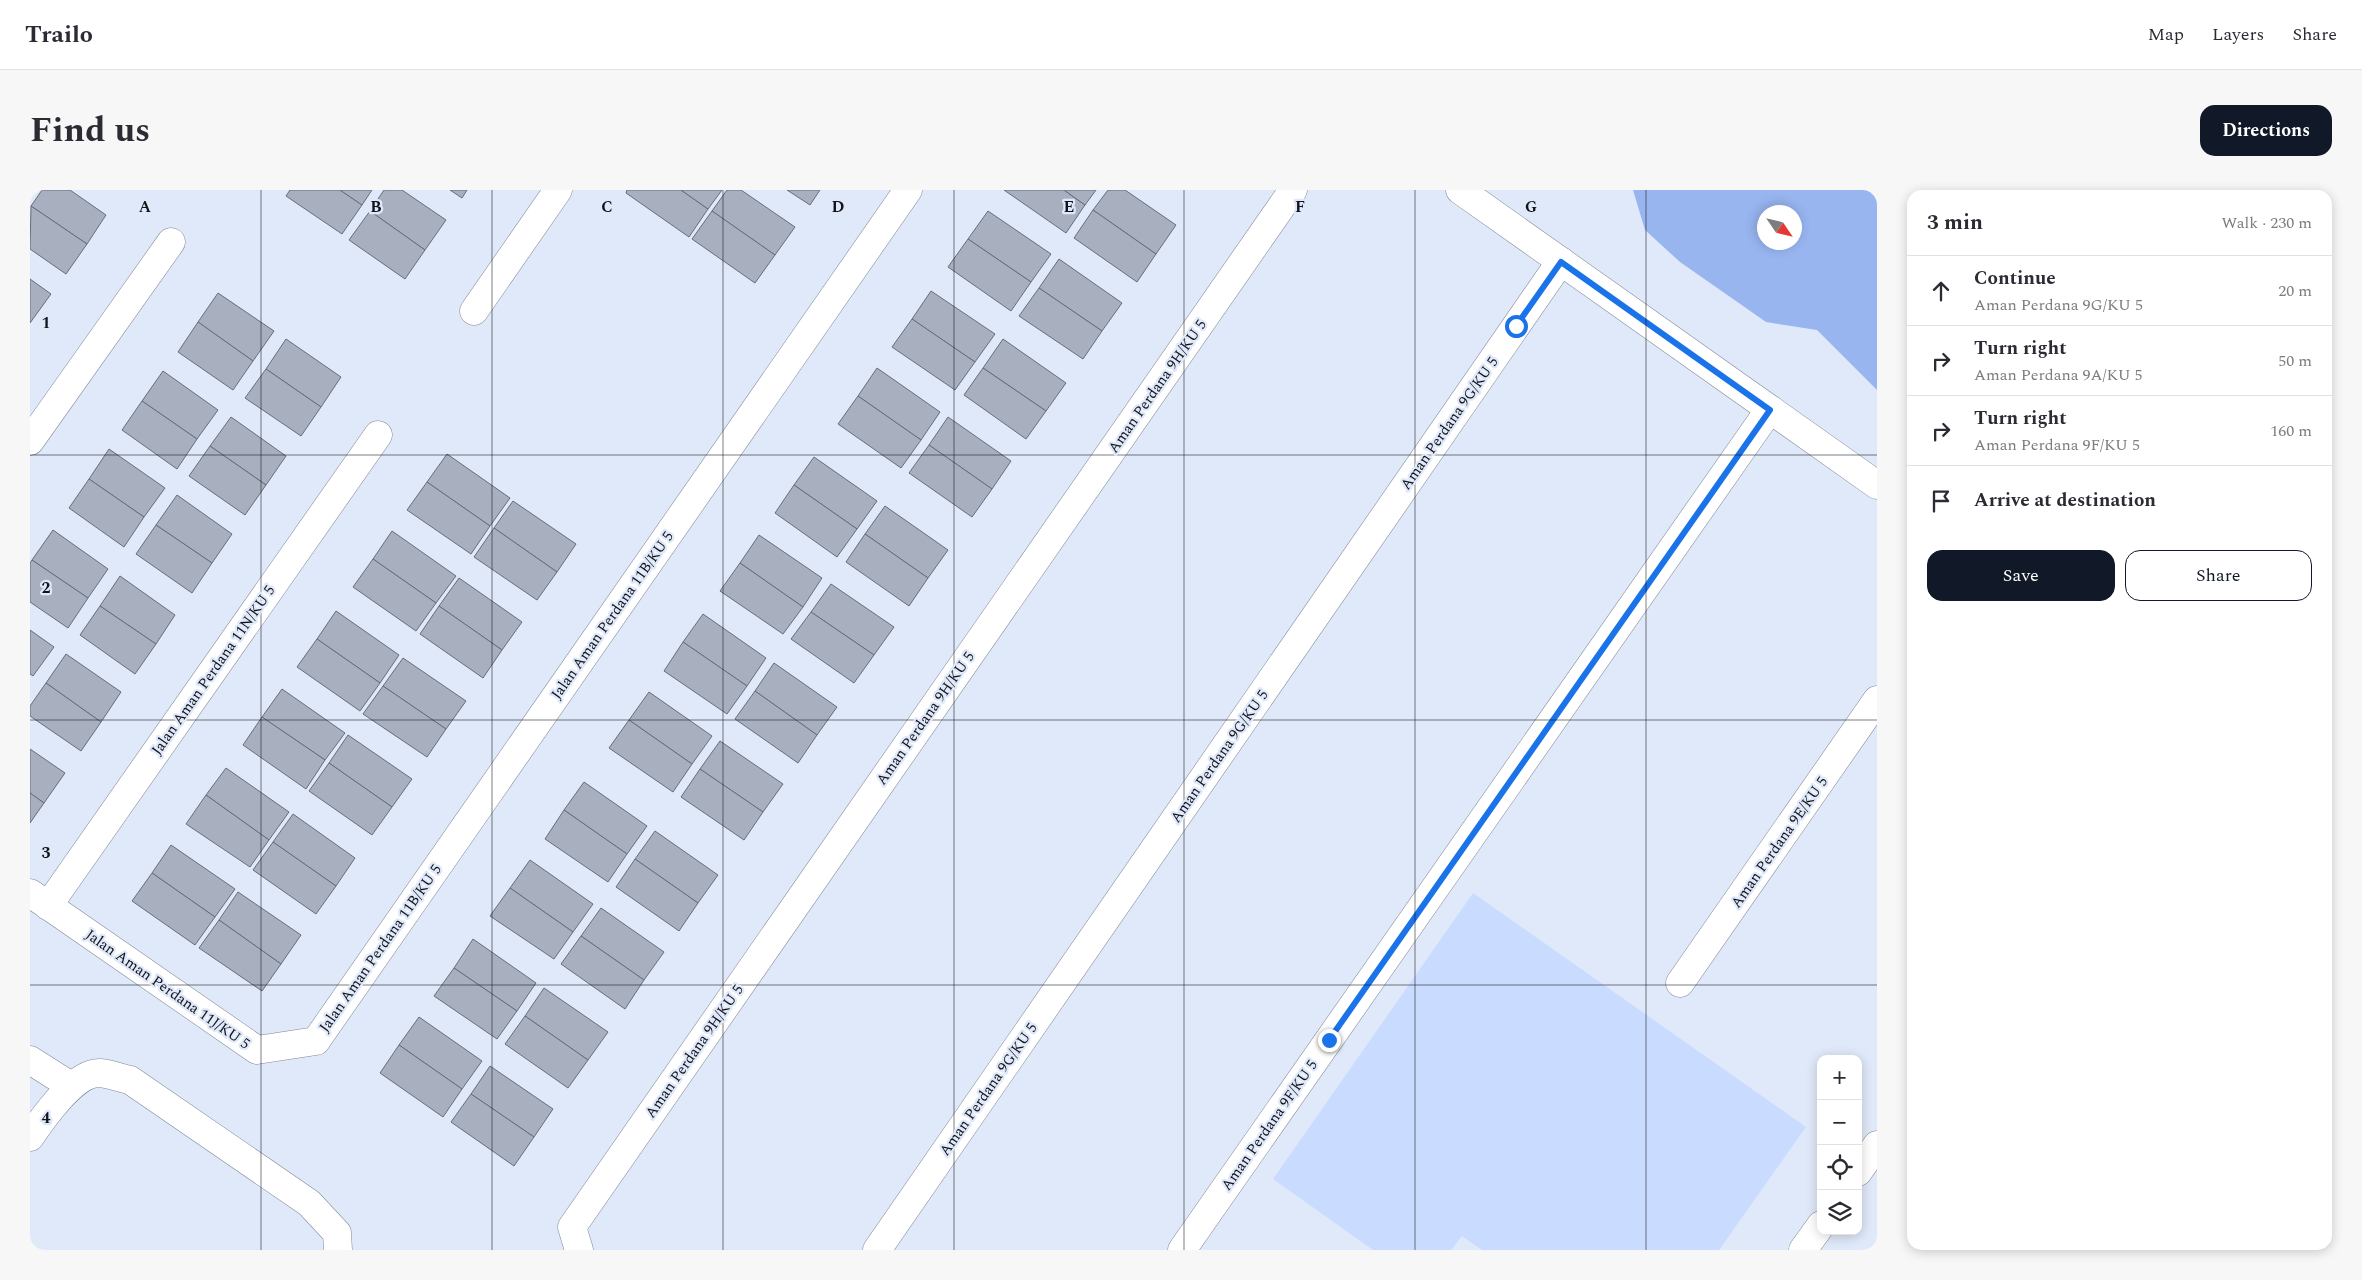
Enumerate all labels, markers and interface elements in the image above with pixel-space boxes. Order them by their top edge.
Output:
text: Trailo [25,17,93,53]
text: Map [2148,21,2184,48]
text: Layers [2212,21,2264,48]
text: Share [2292,21,2337,48]
text: Find us [30,104,150,157]
button: Directions [2200,105,2332,156]
text: A [139,195,152,219]
text: B [370,195,382,219]
text: C [601,195,613,219]
text: D [832,195,845,219]
text: E [1064,195,1074,219]
text: F [1295,195,1305,219]
text: G [1525,195,1537,219]
north arrow [1757,205,1802,250]
text: 3 min [1927,207,1983,239]
text: Walk · 230 m [2221,211,2312,235]
text: Continue [1974,264,2056,293]
icon: ahead [1927,277,1955,305]
text: 20 m [2278,279,2312,303]
text: Aman Perdana 9G/KU 5 [1974,293,2143,317]
text: 1 [42,311,50,335]
street label: Aman Perdana 9H/KU 5 [1102,315,1212,458]
route start [1505,315,1528,338]
text: Turn right [1974,334,2067,363]
icon: right [1927,347,1955,375]
text: 50 m [2278,349,2312,373]
street label: Aman Perdana 9G/KU 5 [1395,352,1504,495]
text: Aman Perdana 9A/KU 5 [1974,363,2143,387]
text: Turn right [1974,404,2067,433]
icon: right [1927,417,1955,445]
text: 160 m [2270,419,2312,443]
text: Aman Perdana 9F/KU 5 [1974,433,2140,457]
text: Arrive at destination [1974,486,2156,515]
icon: arrive [1927,487,1955,515]
street label: Jalan Aman Perdana 11B/KU 5 [545,526,679,704]
button: Save [1927,550,2115,601]
button: Share [2125,550,2312,601]
text: 2 [42,576,51,600]
street label: Jalan Aman Perdana 11N/KU 5 [146,580,281,760]
street label: Aman Perdana 9H/KU 5 [870,647,980,790]
street label: Aman Perdana 9G/KU 5 [1165,685,1274,828]
street label: Aman Perdana 9E/KU 5 [1725,772,1834,913]
text: 3 [42,841,51,865]
street label: Jalan Aman Perdana 11B/KU 5 [313,859,447,1037]
street label: Jalan Aman Perdana 11J/KU 5 [81,924,255,1055]
street label: Aman Perdana 9H/KU 5 [639,980,749,1123]
street label: Aman Perdana 9G/KU 5 [934,1018,1043,1161]
route end [1318,1029,1341,1052]
street label: Aman Perdana 9F/KU 5 [1215,1055,1323,1196]
map controls [1817,1055,1862,1235]
button: + [1817,1055,1862,1100]
button: − [1817,1100,1862,1145]
text: 4 [42,1106,51,1130]
button: locate [1817,1145,1862,1190]
button: layers [1817,1190,1862,1235]

